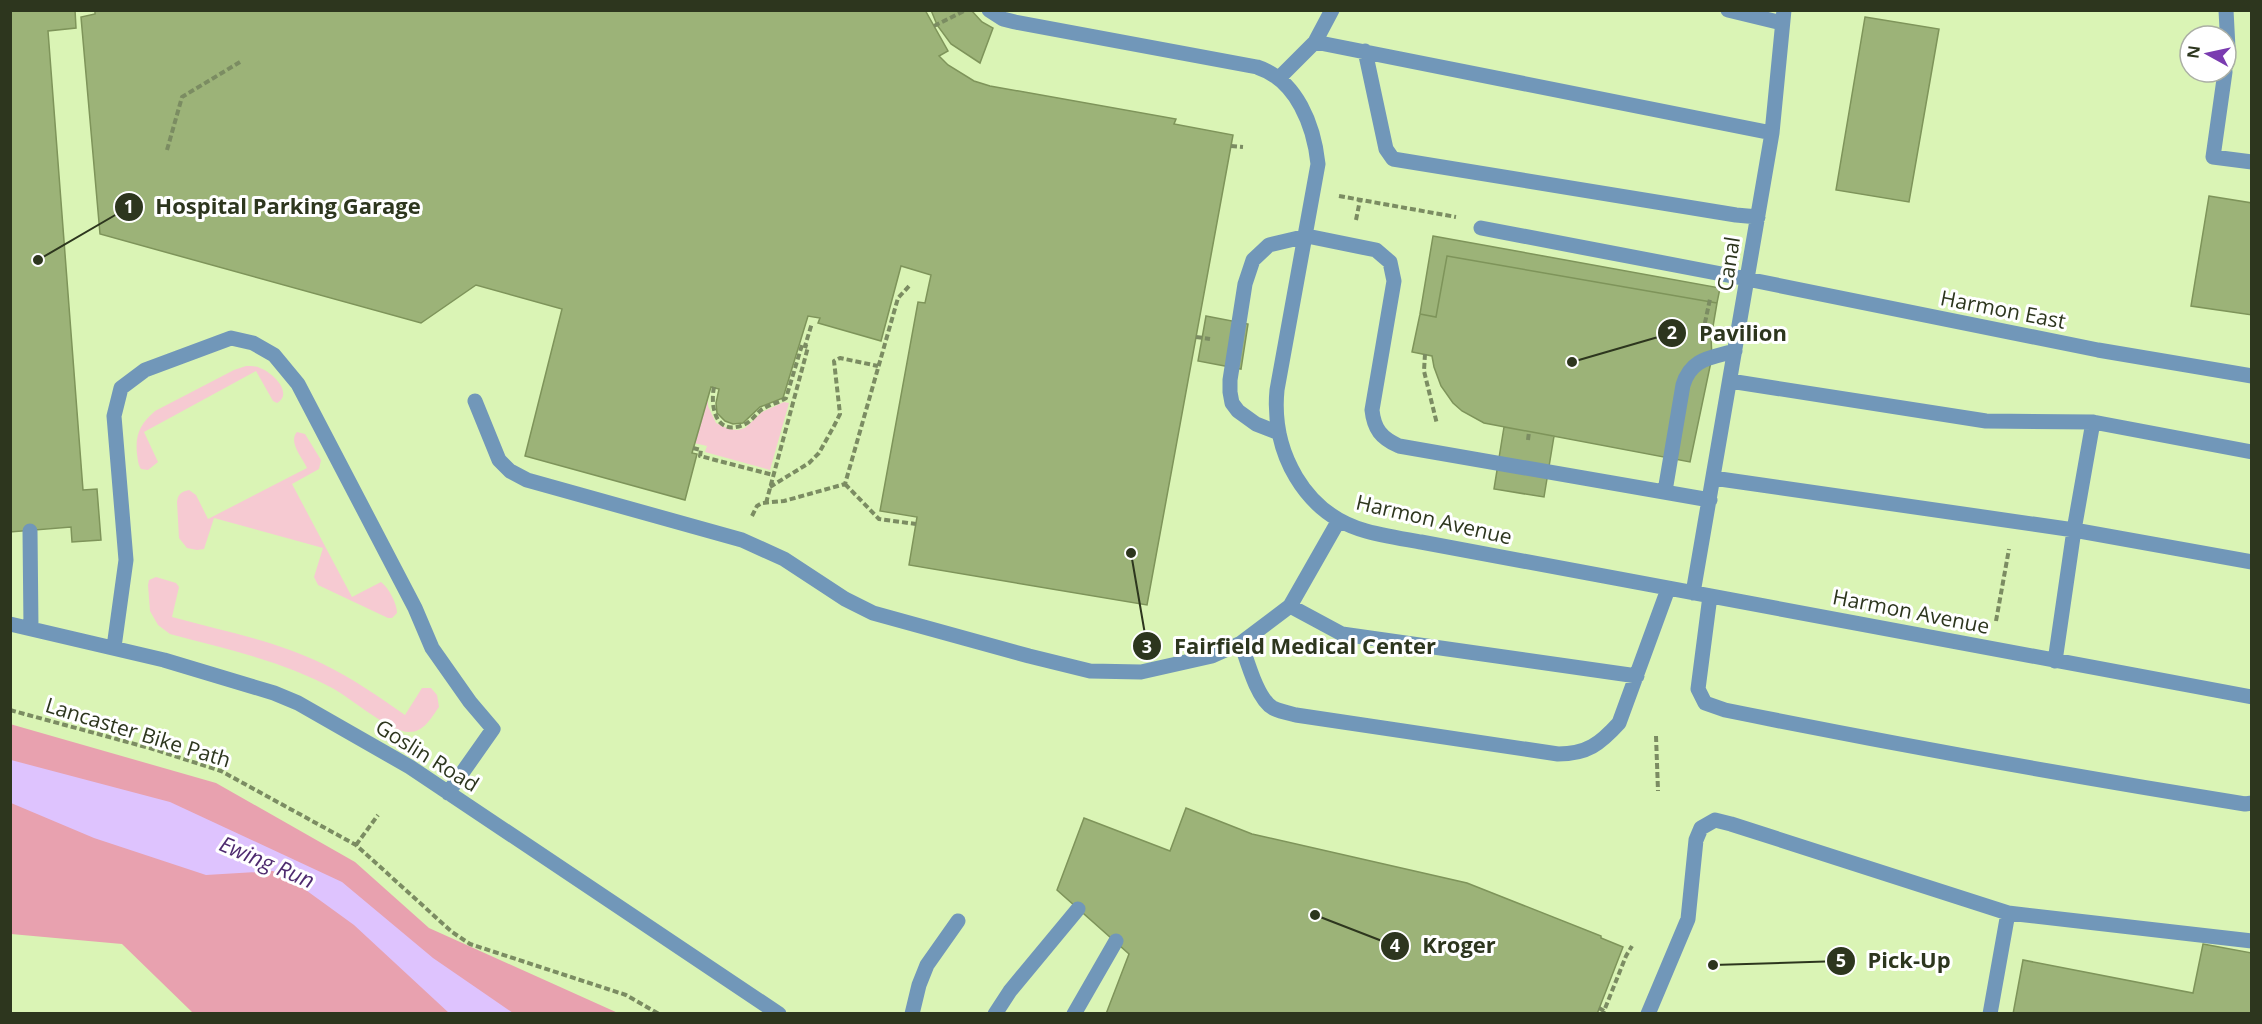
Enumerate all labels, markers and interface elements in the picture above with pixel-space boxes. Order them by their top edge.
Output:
north arrow [2178,24,2238,84]
text: N [2181,44,2205,60]
callout: Hospital Parking Garage [114,187,433,227]
text: Hospital Parking Garage [155,190,421,220]
text: 1 [124,194,134,218]
street label: Canal [1710,235,1746,293]
street label: Harmon East [1938,283,2068,335]
callout: Pavilion [1657,313,1799,353]
text: Pavilion [1699,317,1787,347]
text: 2 [1667,320,1677,344]
street label: Harmon Avenue [1353,487,1515,551]
street label: Harmon Avenue [1830,582,1992,640]
callout: Fairfield Medical Center [1132,626,1448,666]
text: Fairfield Medical Center [1174,630,1436,660]
text: 3 [1142,634,1152,658]
street label: Lancaster Bike Path [42,691,234,774]
street label: Goslin Road [371,712,485,798]
water label: Ewing Run [215,828,319,895]
callout: Kroger [1380,926,1508,966]
text: Kroger [1422,929,1496,959]
text: 4 [1390,933,1400,957]
callout: Pick-Up [1826,941,1963,981]
text: Pick-Up [1867,944,1951,974]
text: 5 [1836,948,1846,972]

